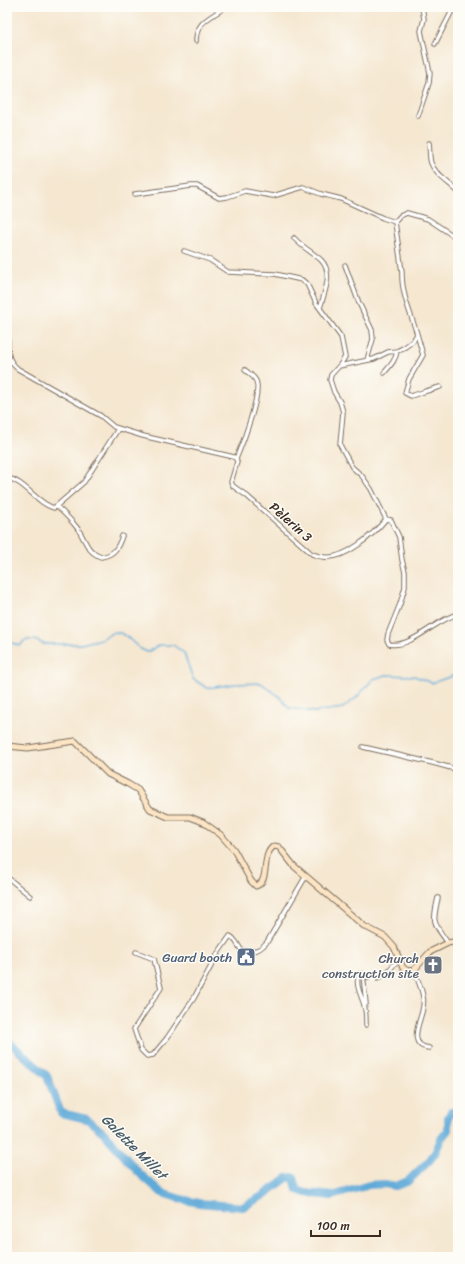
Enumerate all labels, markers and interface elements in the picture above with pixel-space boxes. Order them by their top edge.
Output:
street label: Pèlerin 3 [264,496,318,548]
place label: Guard booth [162,946,232,969]
public building icon: Guard booth [235,946,257,968]
place label: Church construction site [322,947,419,985]
church icon: Church construction site [422,954,444,976]
water label: Galette Millet [95,1108,175,1188]
scale bar [311,1212,380,1238]
text: 100 m [317,1215,350,1237]

